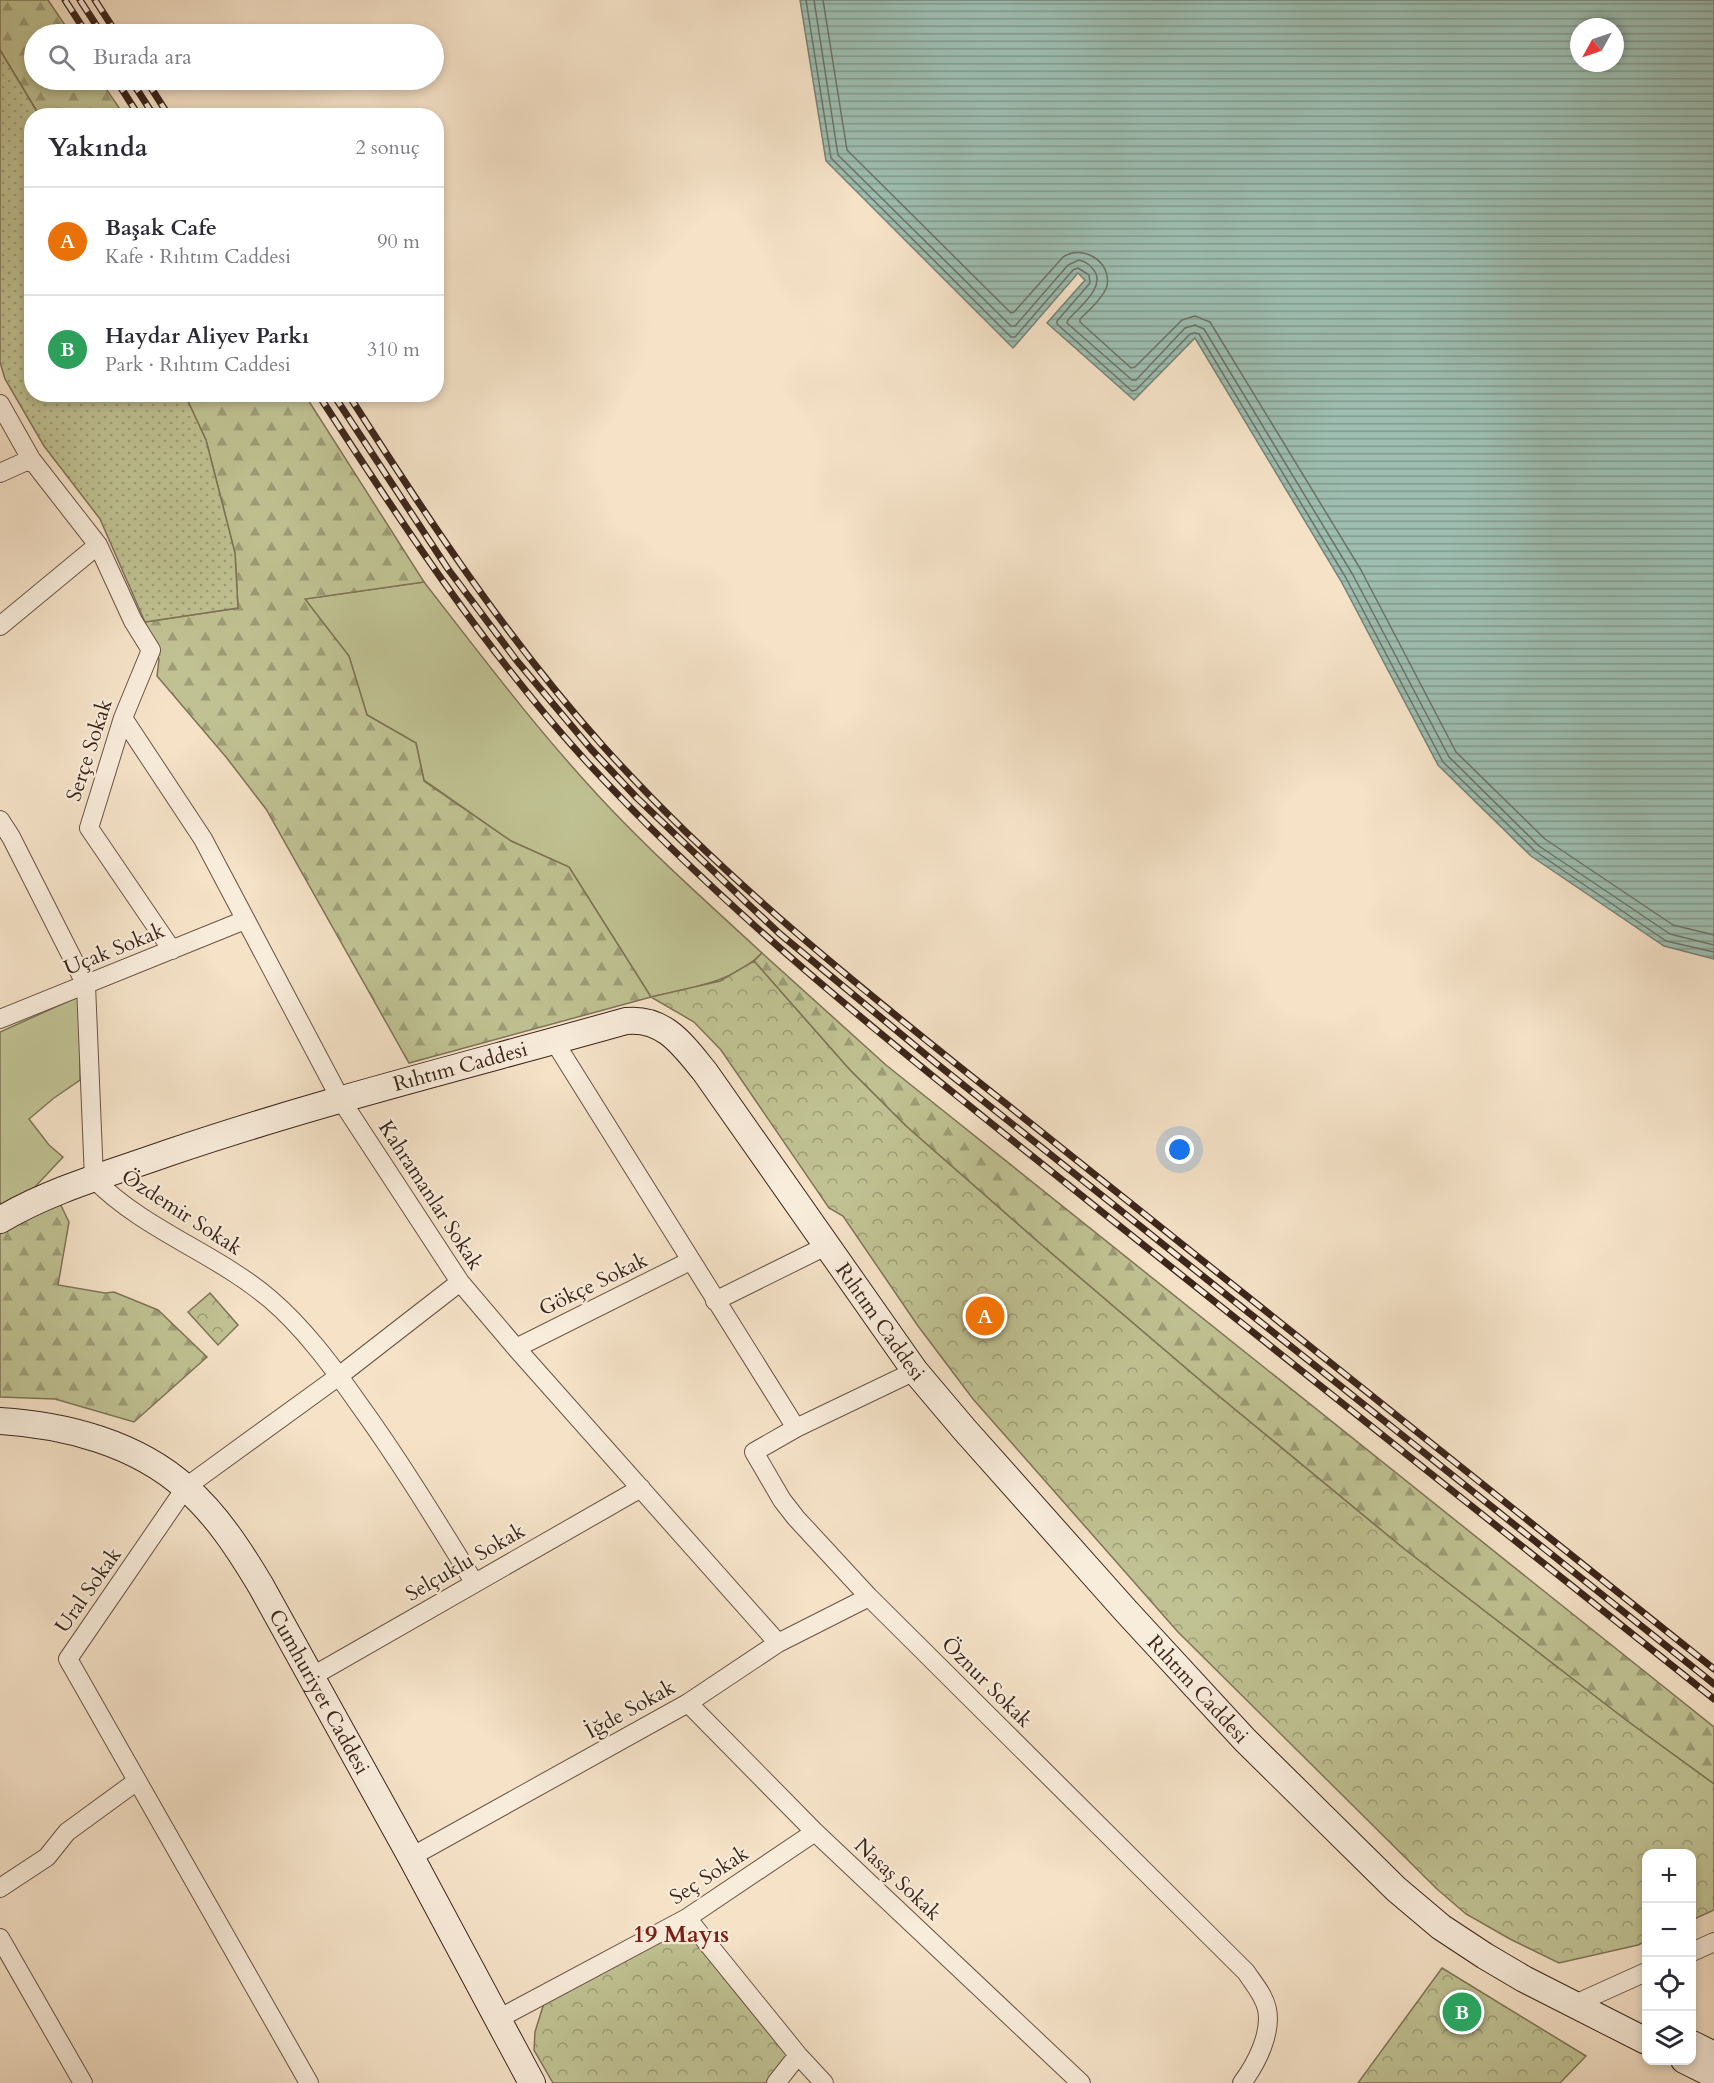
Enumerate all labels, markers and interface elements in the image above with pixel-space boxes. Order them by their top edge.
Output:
north arrow [1570,18,1624,72]
search box [24,24,444,90]
icon: search [45,41,78,74]
text: Burada ara [93,42,192,72]
text: Yakında [48,130,148,165]
text: 2 sonuç [355,134,420,161]
text: Başak Cafe [105,213,217,243]
text: A [60,228,75,255]
text: 90 m [377,228,420,255]
text: Kafe · Rıhtım Caddesi [105,243,291,270]
text: Haydar Aliyev Parkı [105,321,309,351]
text: B [60,336,75,363]
text: 310 m [367,336,420,363]
text: Park · Rıhtım Caddesi [105,351,291,378]
street label: Serçe Sokak [59,695,120,805]
street label: Uçak Sokak [60,916,170,983]
street label: Rıhtım Caddesi [390,1035,531,1099]
street label: Kahramanlar Sokak [371,1115,490,1276]
your location [1165,1135,1194,1164]
street label: Özdemir Sokak [116,1163,248,1263]
street label: Gökçe Sokak [534,1245,653,1323]
street label: Rıhtım Caddesi [828,1257,931,1387]
pin: A [966,1294,1004,1338]
street label: Selçuklu Sokak [400,1516,531,1608]
street label: Ural Sokak [48,1541,129,1639]
street label: Cumhuriyet Caddesi [262,1604,377,1780]
street label: Rıhtım Caddesi [1140,1629,1255,1750]
street label: Öznur Sokak [935,1630,1039,1735]
street label: İğde Sokak [580,1672,681,1746]
street label: Nasaş Sokak [848,1832,948,1928]
street label: Seç Sokak [664,1839,755,1912]
map controls [1642,1849,1696,2065]
button: + [1642,1849,1696,1903]
button: − [1642,1903,1696,1957]
district label: 19 Mayıs [633,1918,729,1951]
button: locate [1642,1957,1696,2011]
pin: B [1442,1990,1482,2034]
button: layers [1642,2011,1696,2065]

